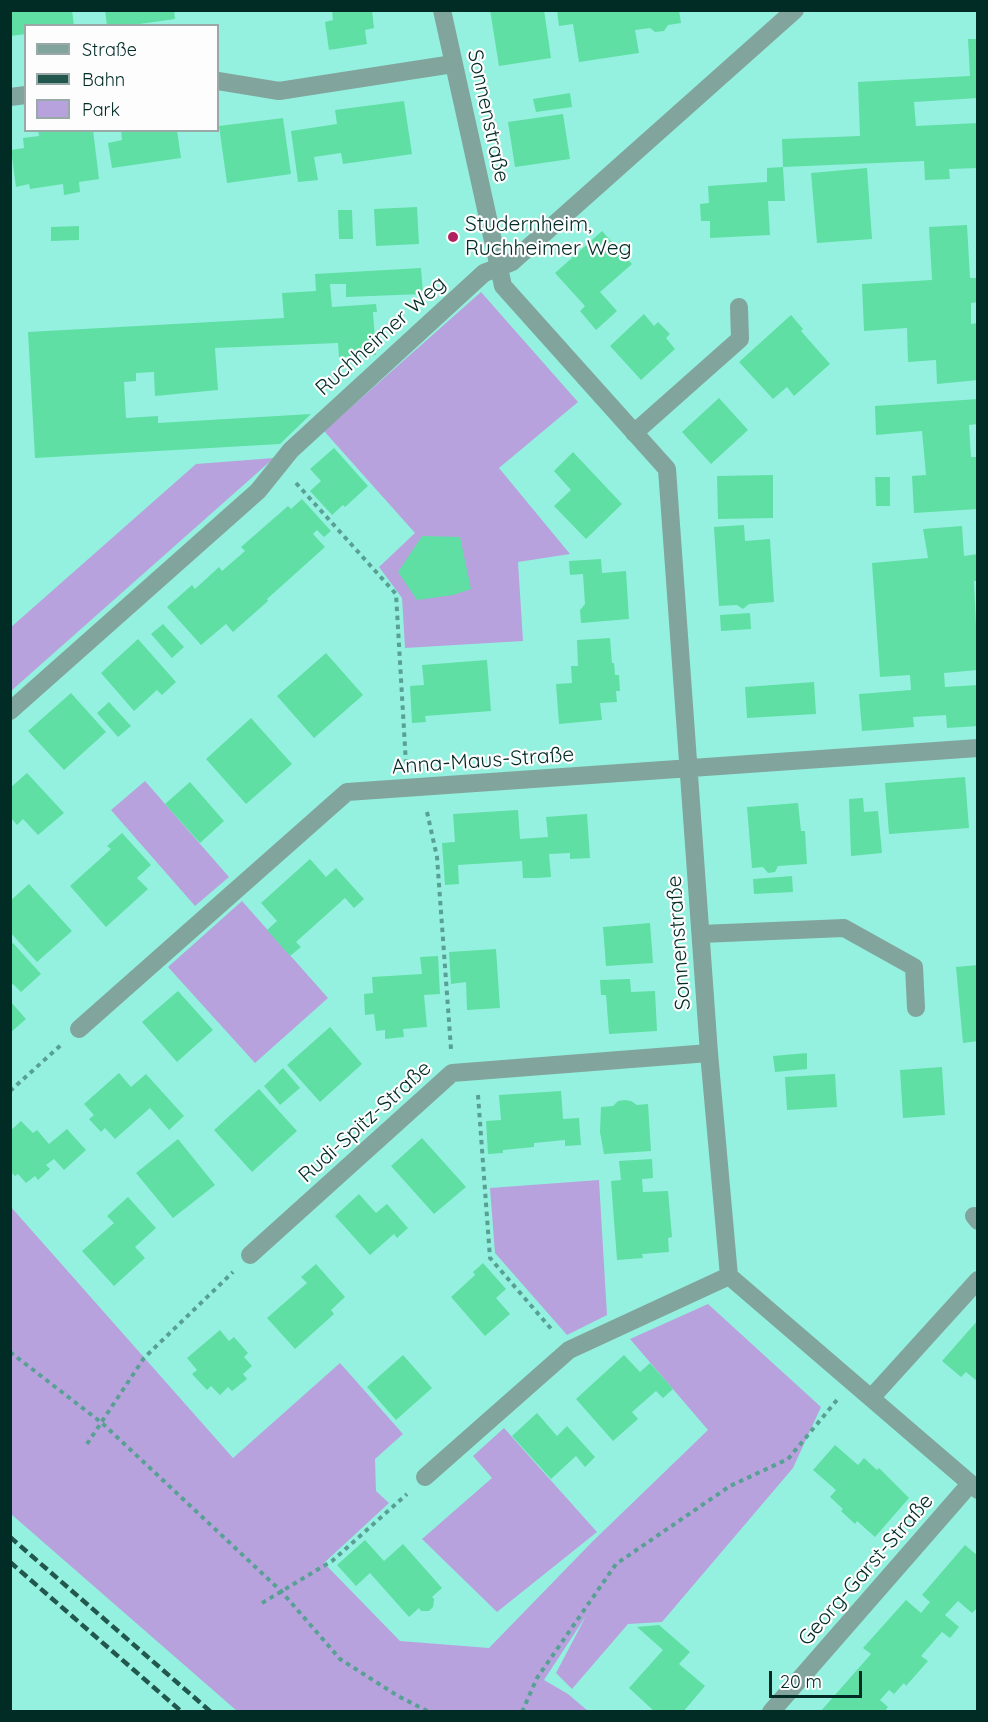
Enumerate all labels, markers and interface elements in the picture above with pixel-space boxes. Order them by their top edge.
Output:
legend [24,24,219,132]
text: Straße [82,38,137,61]
street label: Sonnenstraße [462,47,514,185]
text: Bahn [82,68,125,91]
text: Park [82,98,120,121]
place label: Studernheim, Ruchheimer Weg [465,212,632,262]
marker: Studernheim, Ruchheimer Weg [446,230,460,244]
street label: Ruchheimer Weg [311,271,451,401]
street label: Anna-Maus-Straße [391,742,575,780]
street label: Sonnenstraße [662,875,696,1011]
street label: Rudi-Spitz-Straße [294,1056,436,1188]
street label: Georg-Garst-Straße [793,1489,939,1651]
scale bar [772,1659,865,1697]
text: 20 m [780,1670,822,1693]

